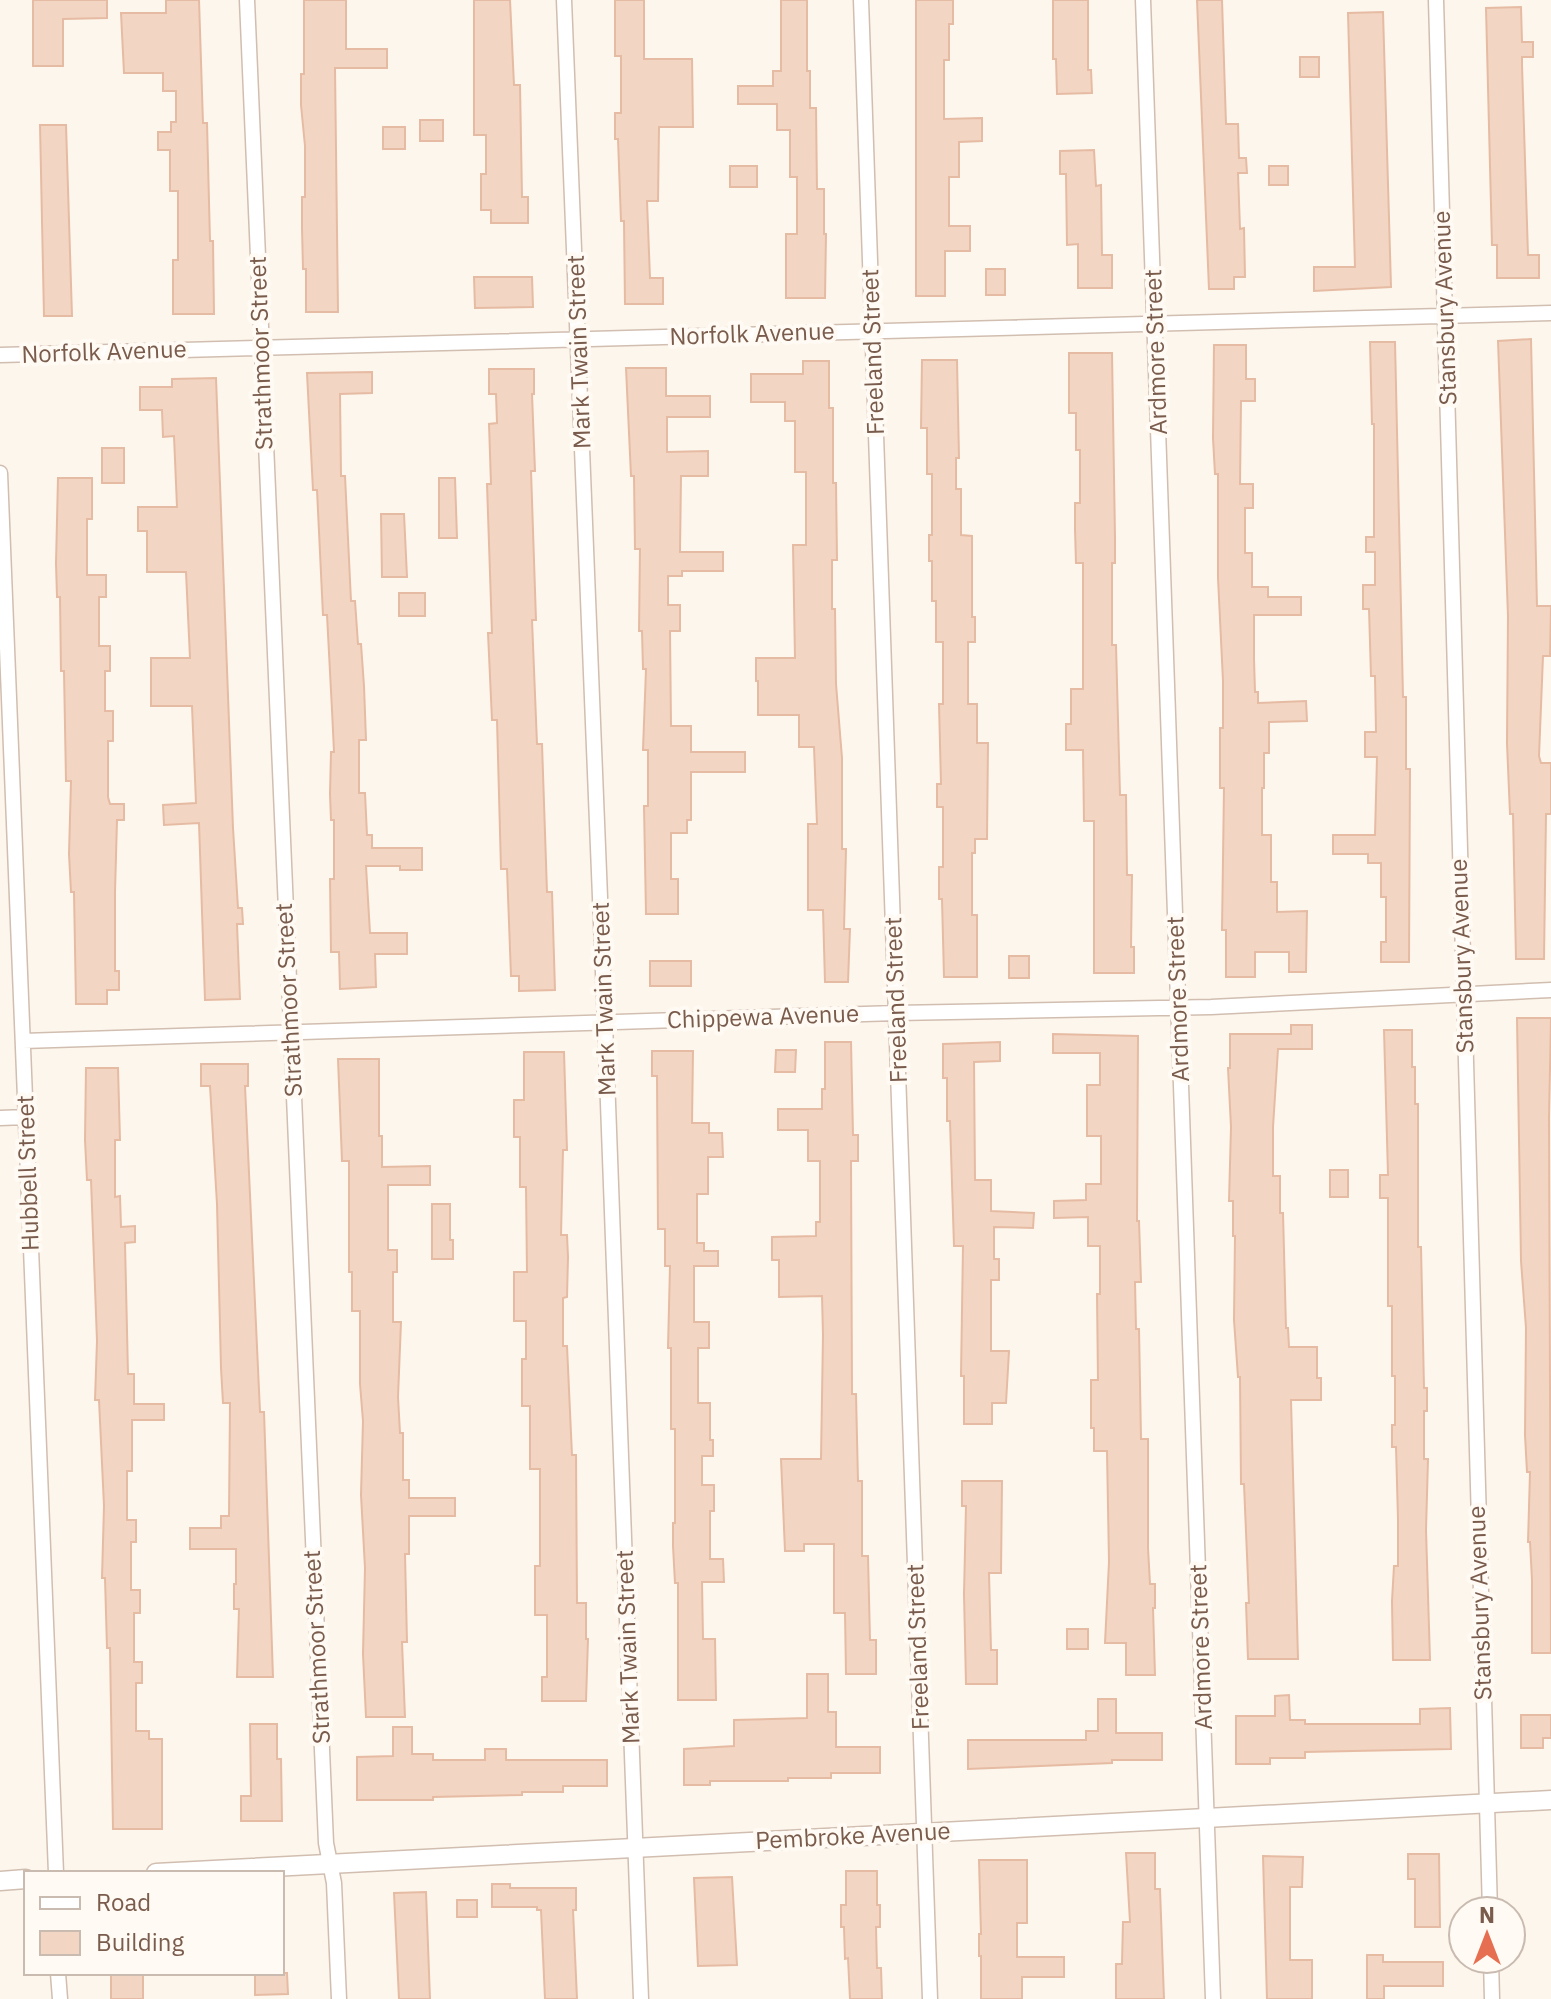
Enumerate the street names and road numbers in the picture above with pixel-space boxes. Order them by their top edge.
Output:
street label: Stansbury Avenue [1425,210,1463,406]
street label: Mark Twain Street [559,254,597,450]
street label: Strathmoor Street [241,255,279,451]
street label: Freeland Street [853,268,891,436]
street label: Ardmore Street [1136,269,1174,435]
street label: Norfolk Avenue [669,314,835,352]
street label: Norfolk Avenue [21,332,187,370]
street label: Stansbury Avenue [1442,858,1480,1054]
street label: Mark Twain Street [584,901,622,1097]
street label: Strathmoor Street [267,902,309,1098]
street label: Freeland Street [876,916,914,1084]
street label: Ardmore Street [1158,916,1196,1082]
street label: Chippewa Avenue [666,997,860,1035]
street label: Hubbell Street [8,1094,46,1252]
street label: Stansbury Avenue [1460,1505,1498,1701]
street label: Strathmoor Street [295,1549,337,1745]
street label: Mark Twain Street [608,1549,646,1745]
street label: Freeland Street [898,1563,936,1731]
street label: Ardmore Street [1181,1564,1219,1730]
street label: Pembroke Avenue [755,1814,951,1856]

